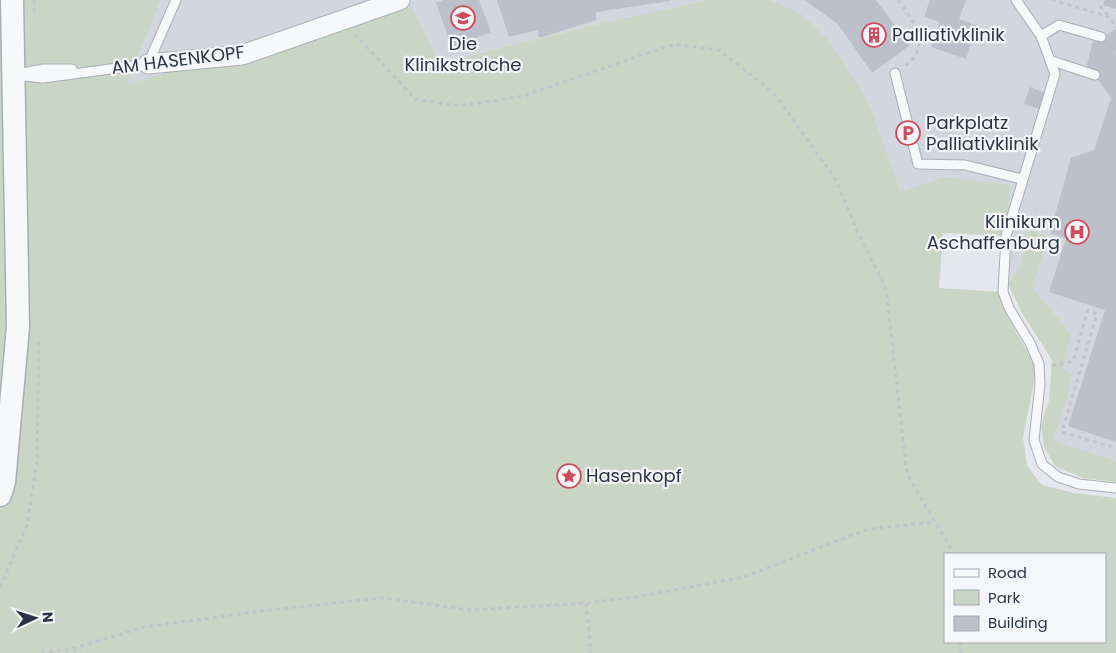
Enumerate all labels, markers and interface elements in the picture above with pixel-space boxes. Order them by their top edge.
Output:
school or university icon: Die Klinikstrolche [450,5,476,31]
building icon: Palliativklinik [861,22,887,48]
place label: Palliativklinik [892,22,1005,47]
place label: Die Klinikstrolche [404,31,522,77]
street label: AM HASENKOPF [110,39,246,80]
place label: Parkplatz Palliativklinik [926,110,1039,156]
parking icon: Parkplatz Palliativklinik [895,120,921,146]
place label: Klinikum Aschaffenburg [927,209,1060,255]
hospital icon: Klinikum Aschaffenburg [1064,219,1090,245]
place icon: Hasenkopf [556,463,582,489]
place label: Hasenkopf [586,463,682,488]
legend [944,553,1106,643]
text: Road [988,562,1027,583]
text: Park [988,587,1020,608]
north arrow [10,593,60,643]
text: N [38,611,58,623]
text: Building [988,612,1048,633]

